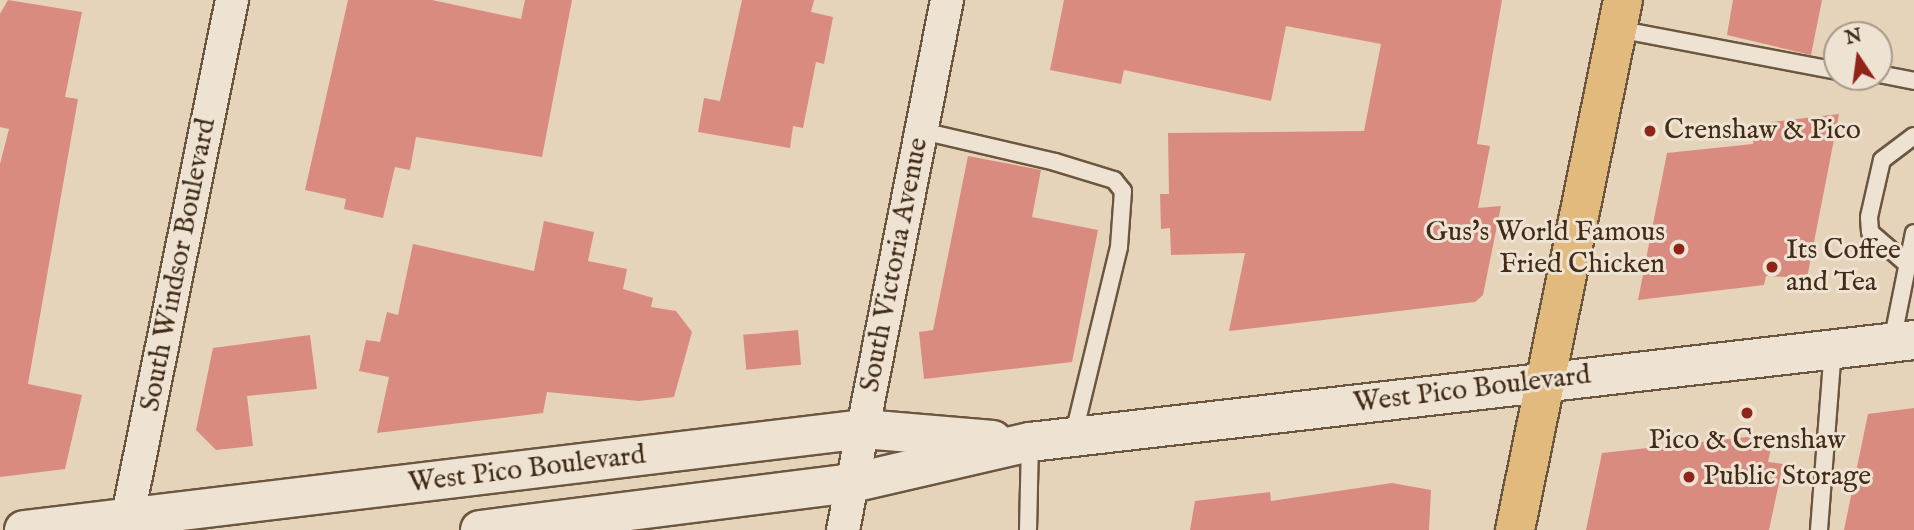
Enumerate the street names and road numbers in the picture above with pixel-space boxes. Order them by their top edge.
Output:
street label: South Windsor Boulevard [134,116,224,414]
street label: South Victoria Avenue [854,135,936,395]
street label: West Pico Boulevard [1352,359,1592,421]
street label: West Pico Boulevard [407,439,647,501]

